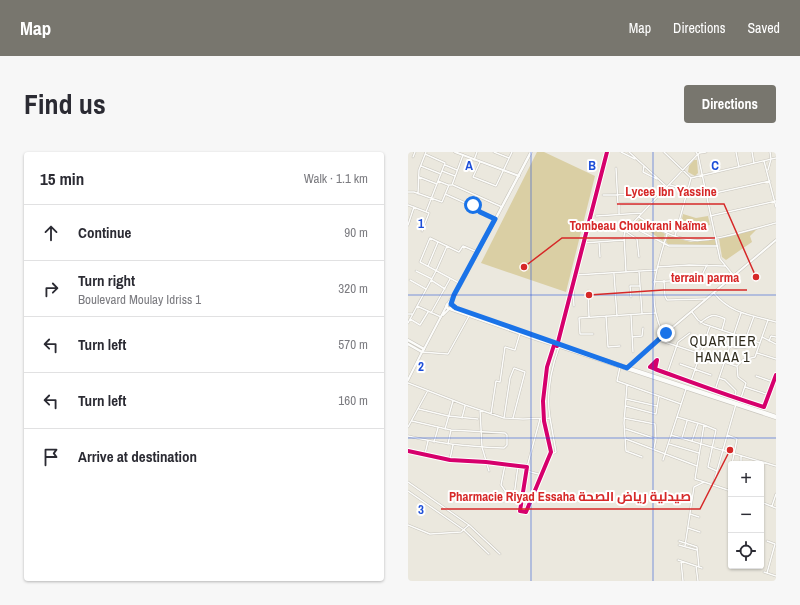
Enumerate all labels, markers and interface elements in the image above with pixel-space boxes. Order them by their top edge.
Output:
text: Map [20,15,51,41]
text: Map [629,19,651,37]
text: Directions [673,19,725,37]
text: Saved [747,19,780,37]
text: Find us [24,85,106,123]
button: Directions [684,85,776,123]
text: A [465,157,473,174]
text: B [588,157,596,174]
text: C [711,157,719,174]
text: 15 min [40,167,84,190]
text: Walk · 1.1 km [304,170,368,187]
callout: Lycee Ibn Yassine [617,179,724,204]
text: Lycee Ibn Yassine [625,183,717,200]
route start [464,196,482,214]
callout: Tombeau Choukrani Naïma [562,213,715,238]
text: 1 [418,215,424,232]
text: Tombeau Choukrani Naïma [569,217,707,234]
icon: ahead [40,222,62,244]
text: Continue [78,222,131,243]
text: 90 m [344,224,368,241]
callout: terrain parma [663,265,747,290]
text: terrain parma [671,269,739,286]
text: Turn right [78,270,135,291]
icon: right [40,278,62,300]
text: 320 m [338,280,368,297]
text: Boulevard Moulay Idriss 1 [78,291,201,308]
route end [657,324,675,342]
district label: QUARTIER HANAA 1 [689,332,757,366]
icon: left [40,334,62,356]
text: Turn left [78,334,126,355]
text: 570 m [338,336,368,353]
text: 2 [418,358,424,375]
icon: left [40,390,62,412]
text: Turn left [78,390,126,411]
text: 160 m [338,392,368,409]
icon: arrive [40,446,62,468]
text: Arrive at destination [78,446,197,467]
map controls [728,461,764,569]
button: + [728,461,764,497]
callout: Pharmacie Riyad Essaha صيدلية رياض الصحة [441,484,700,509]
text: Pharmacie Riyad Essaha صيدلية رياض الصحة [449,488,691,505]
button: − [728,497,764,533]
text: 3 [418,501,424,518]
button: locate [728,533,764,569]

